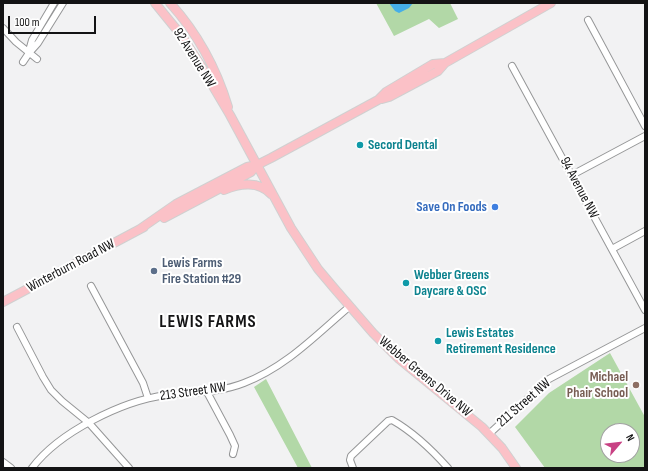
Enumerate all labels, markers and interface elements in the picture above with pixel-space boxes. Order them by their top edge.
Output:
scale bar [10,8,98,34]
text: 100 m [15,15,40,30]
street label: 92 Avenue NW [169,25,219,91]
place label: Secord Dental [368,137,437,153]
marker: Secord Dental [355,140,365,150]
street label: 94 Avenue NW [556,154,602,222]
place label: Save On Foods [416,199,487,215]
marker: Save On Foods [490,202,500,212]
street label: Winterburn Road NW [24,236,118,296]
place label: Lewis Farms Fire Station #29 [162,255,241,288]
marker: Lewis Farms Fire Station #29 [149,266,159,276]
place label: Webber Greens Daycare & OSC [414,267,489,300]
marker: Webber Greens Daycare & OSC [401,278,411,288]
district label: LEWIS FARMS [159,311,257,333]
place label: Lewis Estates Retirement Residence [446,325,556,358]
street label: Webber Greens Drive NW [375,333,475,421]
marker: Lewis Estates Retirement Residence [433,336,443,346]
place label: Michael Phair School [567,369,628,402]
street label: 211 Street NW [494,375,554,431]
street label: 213 Street NW [159,379,227,405]
marker: Michael Phair School [631,380,641,390]
north arrow [600,423,640,463]
text: N [623,432,637,443]

